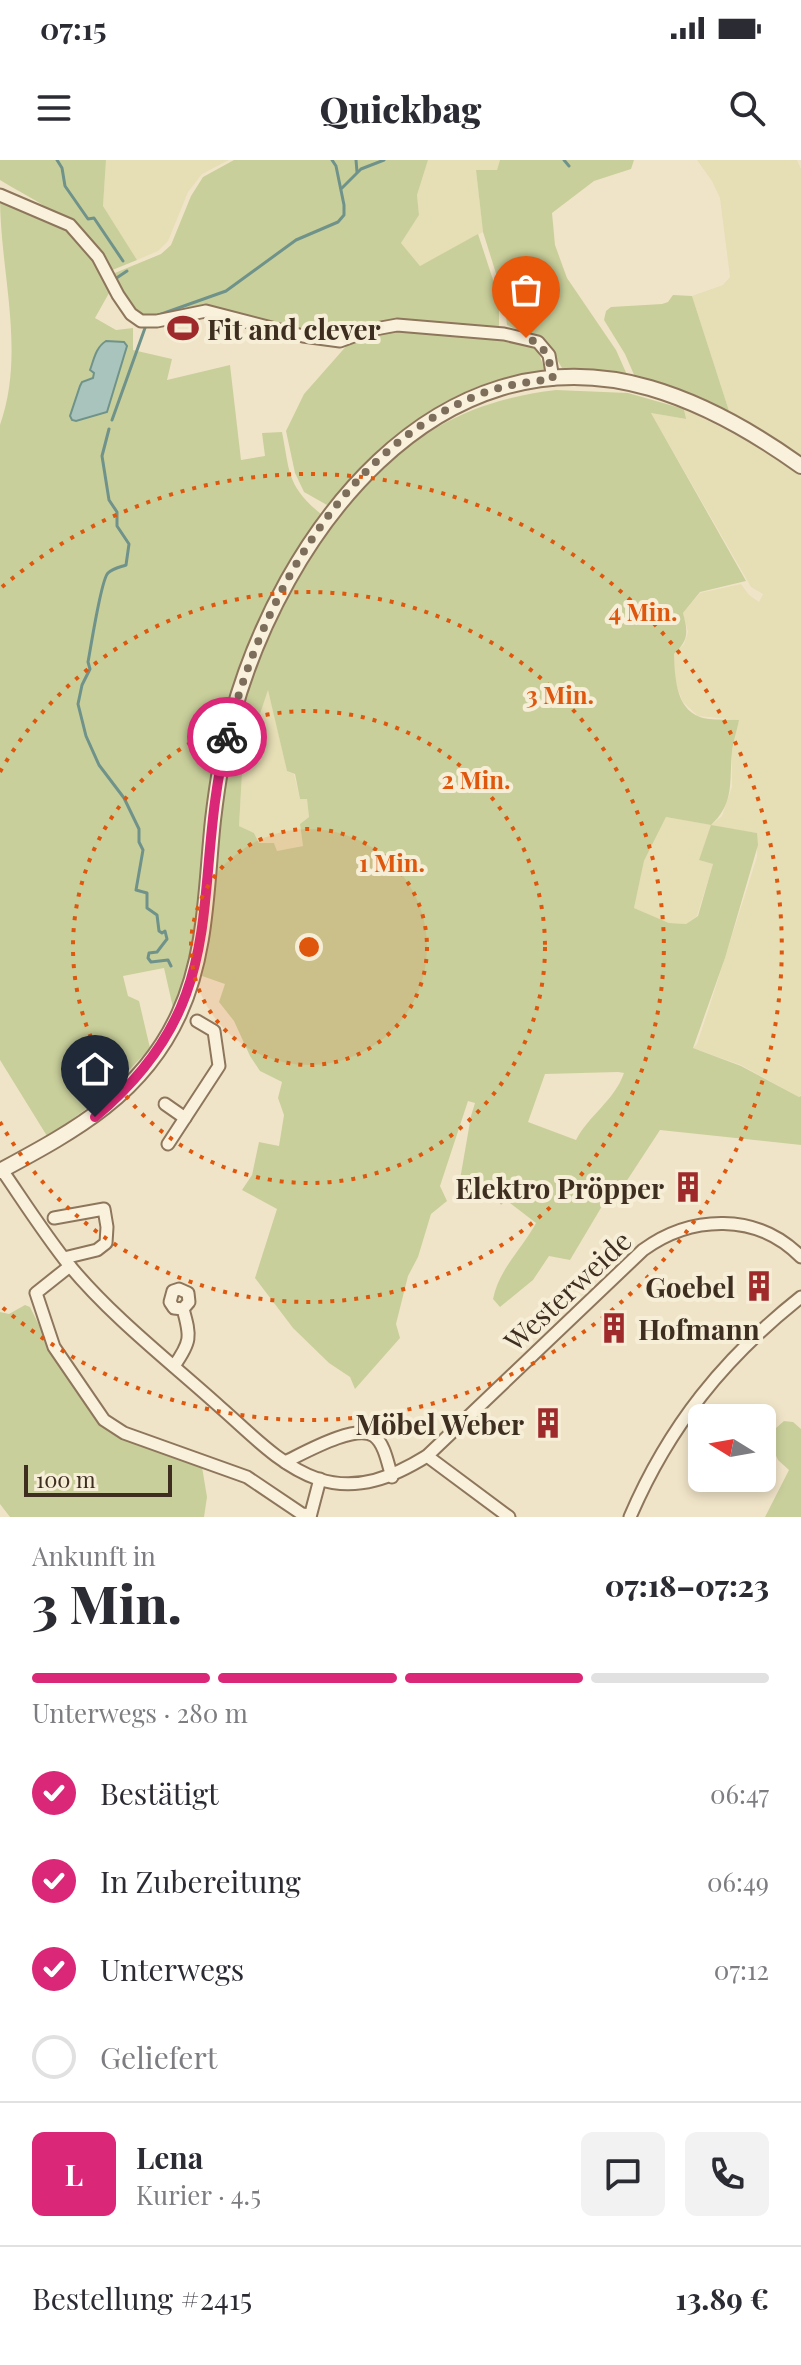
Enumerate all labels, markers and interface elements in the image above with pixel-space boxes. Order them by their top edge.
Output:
text: 07:15 [40,8,107,48]
text: Quickbag [319,84,482,132]
icon: menu [32,86,76,130]
icon: search [725,86,769,130]
pin [492,256,560,338]
icon: bag [504,268,548,312]
place label: Fit and clever [207,310,381,347]
sports icon: Fit and clever [166,311,200,345]
text: 4 Min. [608,595,678,627]
text: 3 Min. [526,678,594,710]
courier [187,697,267,777]
icon: bike [205,715,249,759]
text: 2 Min. [442,763,510,795]
text: 1 Min. [359,846,425,878]
centre of rings [295,933,323,961]
pin [61,1035,129,1117]
icon: home [73,1047,117,1091]
place label: Elektro Pröpper [455,1169,664,1206]
building icon: Elektro Pröpper [671,1170,705,1204]
street label: Westerweide [495,1222,638,1359]
place label: Goebel [645,1268,735,1305]
building icon: Goebel [742,1269,776,1303]
place label: Hofmann [638,1310,760,1347]
building icon: Hofmann [597,1311,631,1345]
north arrow [688,1404,776,1492]
map controls [688,1404,776,1492]
place label: Möbel Weber [355,1405,524,1442]
building icon: Möbel Weber [531,1406,565,1440]
scale bar [24,1461,172,1497]
text: 100 m [36,1464,96,1494]
text: Ankunft in [32,1538,156,1573]
text: 07:18–07:23 [605,1565,769,1605]
text: 3 Min. [32,1568,182,1637]
text: Unterwegs · 280 m [32,1695,248,1730]
icon: check [32,1771,76,1815]
text: Bestätigt [100,1773,219,1813]
text: 06:47 [710,1776,769,1811]
icon: check [32,1859,76,1903]
text: In Zubereitung [100,1861,301,1901]
text: 06:49 [707,1864,769,1899]
icon: check [32,1947,76,1991]
text: Unterwegs [100,1949,244,1989]
text: 07:12 [714,1952,769,1987]
text: Geliefert [100,2037,217,2077]
button: chat [581,2132,665,2216]
button: phone [685,2132,769,2216]
text: Lena [136,2137,203,2177]
text: L [65,2154,83,2194]
text: Kurier · 4.5 [136,2177,261,2212]
text: Bestellung #2415 [32,2278,252,2318]
text: 13.89 € [675,2278,769,2318]

